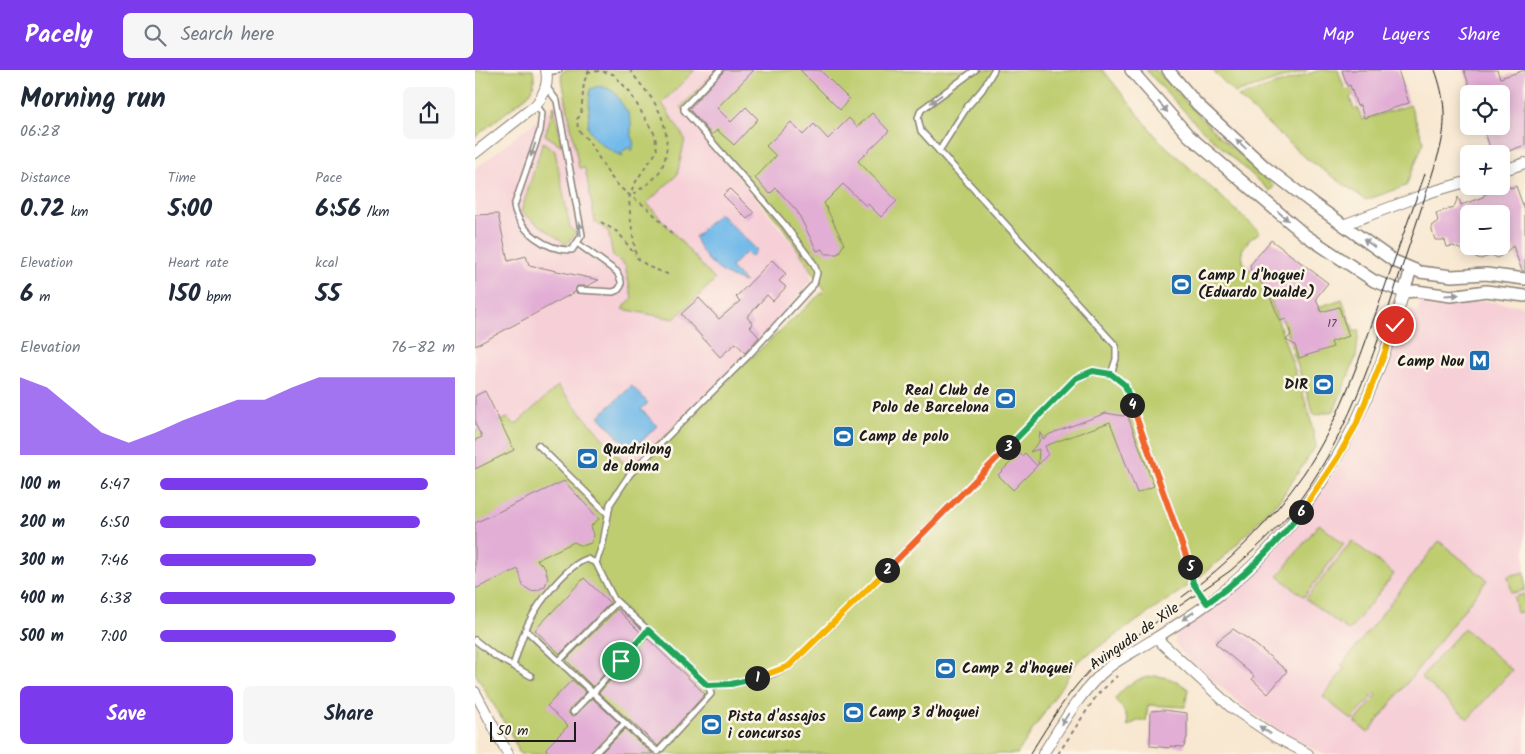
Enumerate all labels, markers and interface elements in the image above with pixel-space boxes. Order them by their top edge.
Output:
search box [123,13,473,58]
text: Pacely [25,16,93,55]
text: Search here [181,20,274,50]
icon: search [141,21,169,49]
text: Map [1323,21,1354,50]
text: Layers [1382,21,1430,50]
text: Share [1458,21,1500,50]
text: Morning run [20,77,166,122]
map controls [1460,85,1510,255]
button: locate [1460,85,1510,135]
button: share [403,87,455,139]
one-way arrow [929,94,943,104]
one-way arrow [1157,100,1169,112]
text: 06:28 [20,119,60,144]
one-way arrow [1235,138,1247,150]
one-way arrow [529,143,537,158]
button: + [1460,145,1510,195]
text: Distance [20,167,70,189]
text: Time [168,167,196,189]
text: Pace [315,167,342,189]
text: 0.72 [20,189,65,229]
text: 5:00 [168,189,212,229]
text: 6:56 [315,189,361,229]
text: km [65,201,88,223]
text: /km [361,201,390,223]
button: − [1460,205,1510,255]
one-way arrow [1276,210,1288,222]
one-way arrow [576,220,584,236]
one-way arrow [1363,238,1376,249]
text: Elevation [20,252,73,274]
text: Heart rate [168,252,229,274]
text: kcal [315,252,338,274]
place label: Camp 1 d'hoquei (Eduardo Dualde) [1198,264,1315,305]
sports icon: Camp 1 d'hoquei (Eduardo Dualde) [1170,272,1194,296]
text: 6 [20,274,34,314]
text: 150 [168,274,201,314]
text: 55 [315,274,341,314]
text: m [34,286,50,308]
text: bpm [201,286,232,308]
one-way arrow [1445,291,1461,299]
pin [1374,304,1416,346]
icon: check [1381,311,1409,339]
house number: 17 [1327,314,1337,333]
text: Elevation [20,335,81,360]
text: 76–82 m [391,335,455,360]
metro station icon: Camp Nou [1468,349,1492,373]
place label: Camp Nou [1397,350,1465,374]
sports icon: DIR [1312,372,1336,396]
place label: DIR [1284,373,1308,397]
place label: Real Club de Polo de Barcelona [872,379,990,420]
sports icon: Real Club de Polo de Barcelona [993,387,1017,411]
pin: 4 [1119,392,1145,418]
text: 4 [1129,394,1136,416]
sports icon: Camp de polo [831,424,855,448]
place label: Camp de polo [859,425,949,449]
pin: 3 [995,434,1021,460]
text: 3 [1005,436,1012,458]
place label: Quadrilong de doma [603,438,672,479]
sports icon: Quadrilong de doma [575,446,599,470]
text: 100 m [20,472,61,497]
text: 6:47 [100,472,129,497]
pin: 6 [1289,500,1313,524]
text: 6 [1298,501,1305,523]
text: 200 m [20,510,65,535]
text: 6:50 [100,510,129,535]
text: 300 m [20,548,64,573]
text: 7:46 [100,548,129,573]
pin: 5 [1177,554,1203,580]
text: 5 [1187,556,1194,578]
pin: 2 [875,558,899,582]
text: 2 [883,559,892,581]
text: 400 m [20,586,64,611]
text: 6:38 [100,586,132,611]
street label: Avinguda de Xile [1084,597,1185,677]
one-way arrow [1182,611,1195,621]
text: 500 m [20,624,64,649]
text: 7:00 [100,624,127,649]
pin [600,640,642,682]
icon: arrive [607,647,635,675]
sports icon: Camp 2 d'hoquei [934,656,958,680]
place label: Camp 2 d'hoquei [962,657,1074,681]
pin: 1 [745,666,769,690]
text: 1 [755,667,760,689]
button: Save [20,686,233,744]
button: Share [243,686,455,744]
sports icon: Camp 3 d'hoquei [841,700,865,724]
place label: Camp 3 d'hoquei [869,701,980,725]
place label: Pista d'assajos i concursos [728,705,826,746]
sports icon: Pista d'assajos i concursos [700,713,724,737]
one-way arrow [1061,713,1070,726]
scale bar [490,719,576,742]
text: 50 m [497,720,528,742]
one-way arrow [1258,725,1272,735]

